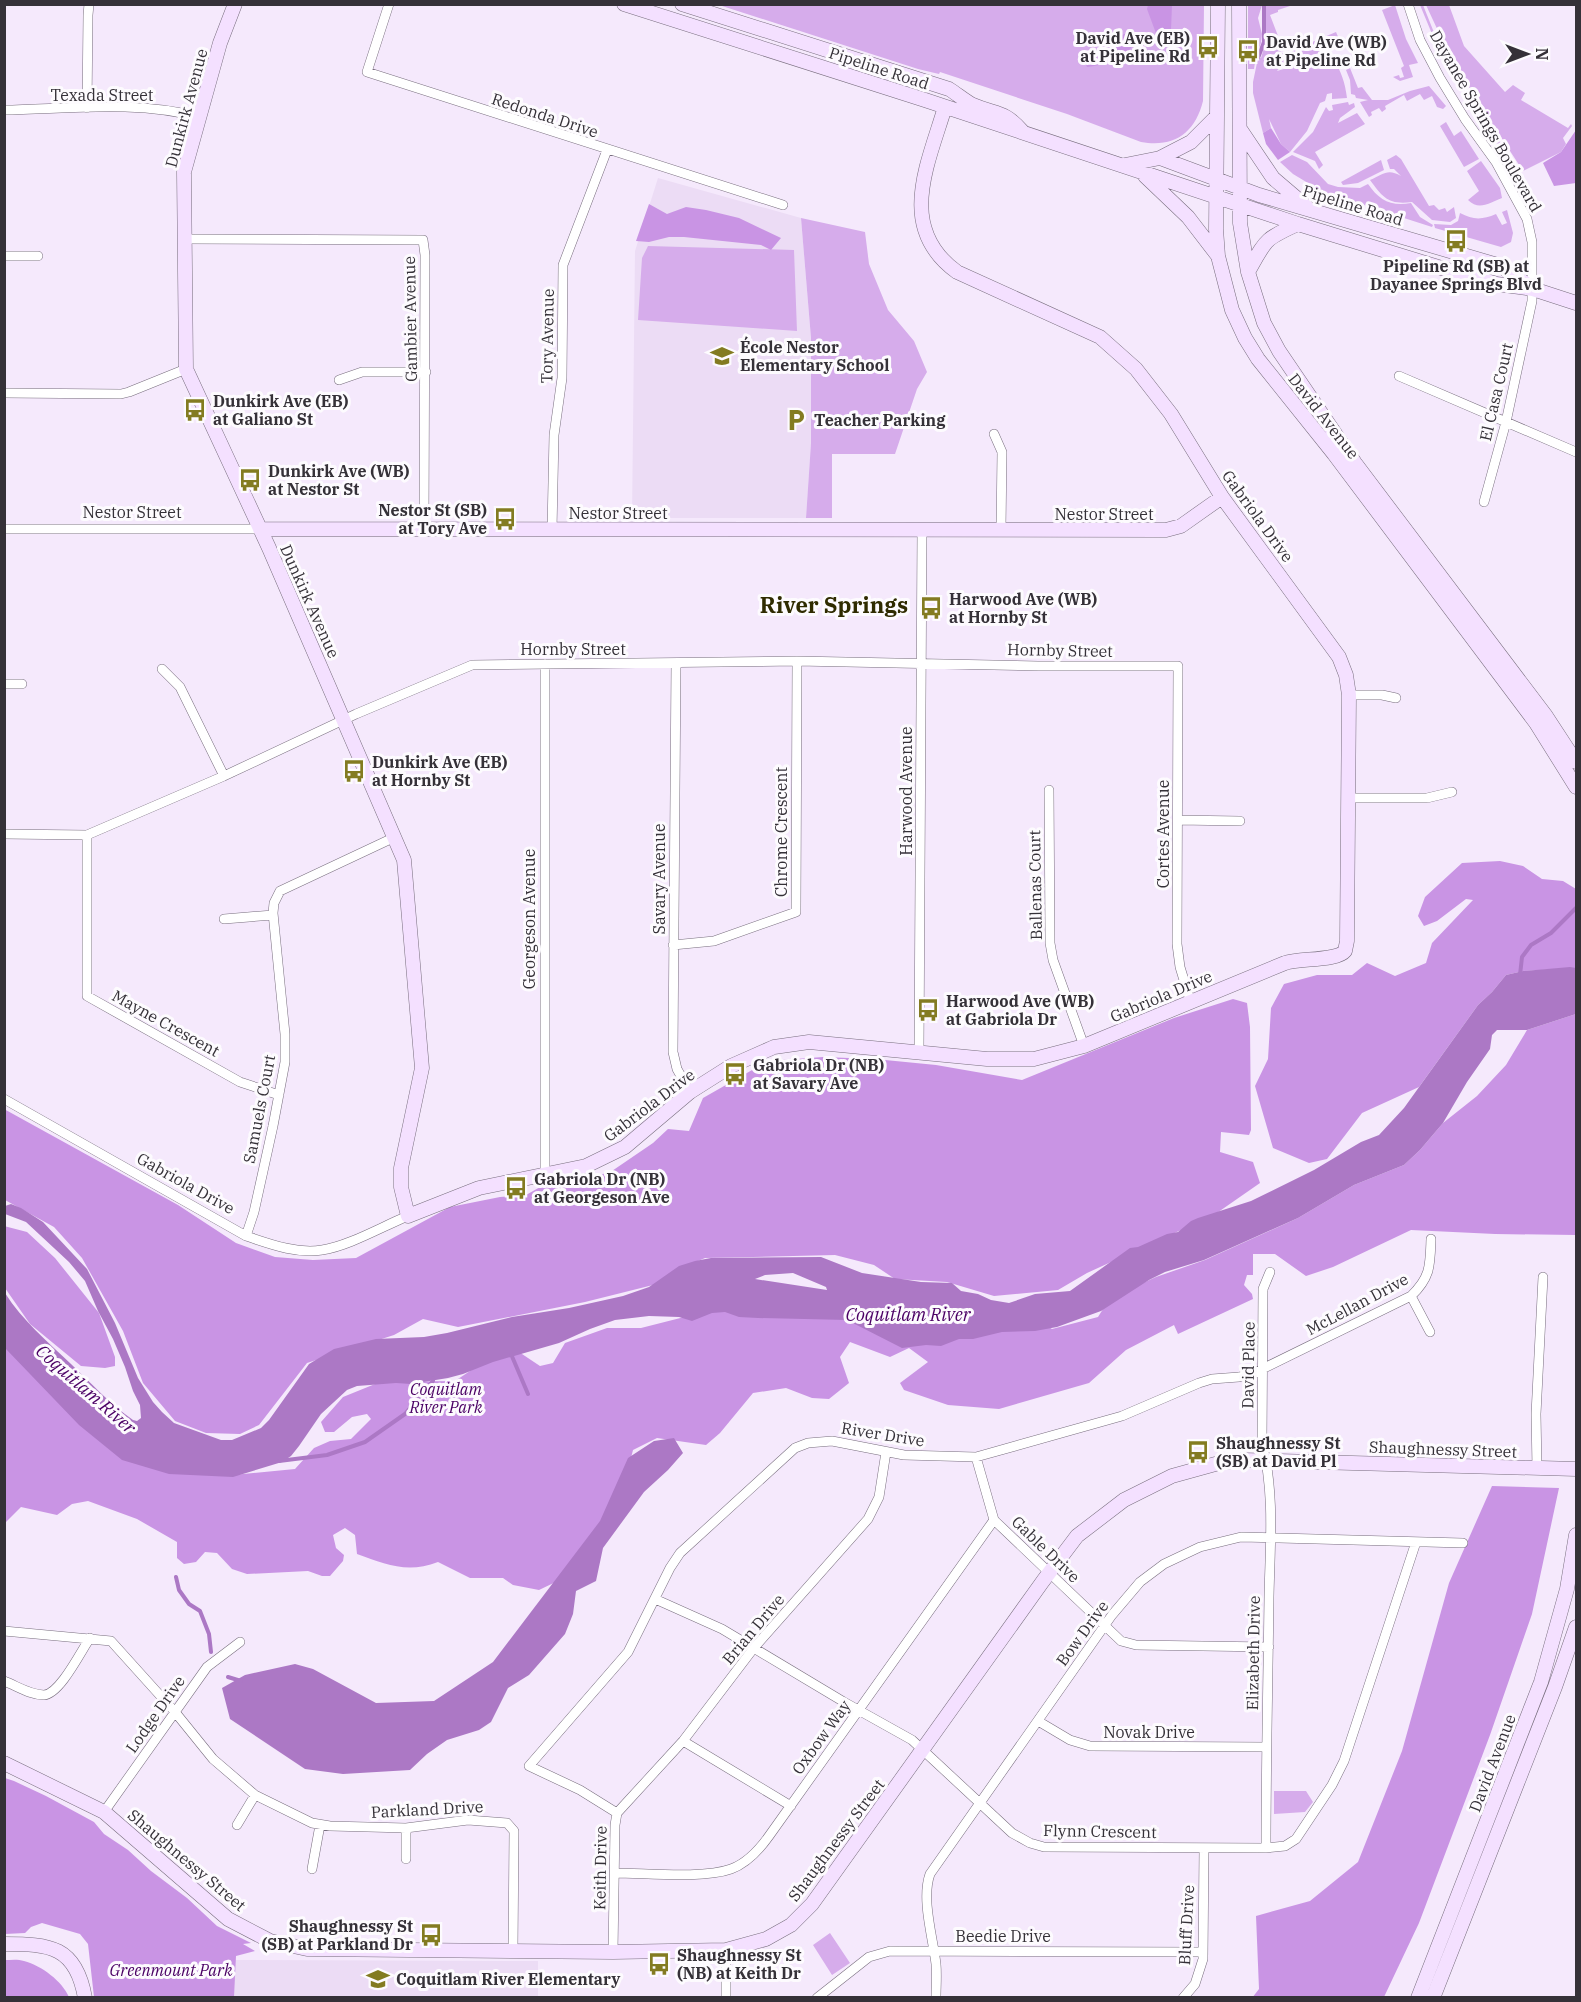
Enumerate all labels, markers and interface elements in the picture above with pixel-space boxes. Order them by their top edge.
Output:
north arrow [1497,24,1557,84]
street label: Dayanee Springs Boulevard [1426,27,1546,216]
place label: David Ave (EB) at Pipeline Rd [1075,28,1190,66]
place label: David Ave (WB) at Pipeline Rd [1266,32,1387,70]
bus stop icon: David Ave (EB) at Pipeline Rd [1195,34,1221,60]
bus stop icon: David Ave (WB) at Pipeline Rd [1235,38,1261,64]
street label: Pipeline Road [826,42,932,94]
street label: Dunkirk Avenue [161,46,211,170]
text: N [1532,48,1552,60]
street label: Texada Street [51,85,154,105]
street label: Redonda Drive [489,88,601,142]
street label: Pipeline Road [1300,180,1406,230]
bus stop icon: Pipeline Rd (SB) at Dayanee Springs Blvd [1443,228,1469,254]
street label: Gambier Avenue [399,256,421,382]
place label: Pipeline Rd (SB) at Dayanee Springs Blvd [1370,256,1542,294]
street label: Tory Avenue [536,288,558,384]
place label: École Nestor Elementary School [740,336,889,375]
street label: El Casa Court [1475,341,1517,443]
school or university icon: École Nestor Elementary School [709,343,735,369]
street label: David Avenue [1284,369,1364,463]
place label: Dunkirk Ave (EB) at Galiano St [213,391,349,429]
bus stop icon: Dunkirk Ave (EB) at Galiano St [182,397,208,423]
parking icon: Teacher Parking [783,407,809,433]
place label: Teacher Parking [814,410,946,430]
place label: Dunkirk Ave (WB) at Nestor St [268,461,410,499]
street label: Gabriola Drive [1218,466,1298,566]
bus stop icon: Dunkirk Ave (WB) at Nestor St [237,467,263,493]
place label: Nestor St (SB) at Tory Ave [378,500,487,538]
street label: Nestor Street [82,502,182,522]
street label: Nestor Street [568,503,668,523]
street label: Nestor Street [1054,504,1154,524]
bus stop icon: Nestor St (SB) at Tory Ave [492,506,518,532]
street label: Dunkirk Avenue [276,541,344,661]
place label: Harwood Ave (WB) at Hornby St [949,589,1098,627]
district label: River Springs [760,590,908,619]
bus stop icon: Harwood Ave (WB) at Hornby St [918,595,944,621]
street label: Hornby Street [520,639,626,659]
street label: Hornby Street [1007,639,1113,661]
street label: Harwood Avenue [896,726,916,856]
place label: Dunkirk Ave (EB) at Hornby St [372,752,508,790]
bus stop icon: Dunkirk Ave (EB) at Hornby St [341,758,367,784]
street label: Chrome Crescent [771,767,791,897]
street label: Cortes Avenue [1153,780,1173,888]
street label: Savary Avenue [649,823,669,935]
street label: Ballenas Court [1024,829,1046,940]
street label: Georgeson Avenue [519,849,539,989]
street label: Gabriola Drive [1107,966,1215,1026]
street label: Mayne Crescent [109,985,224,1061]
place label: Harwood Ave (WB) at Gabriola Dr [946,991,1095,1029]
bus stop icon: Harwood Ave (WB) at Gabriola Dr [915,997,941,1023]
street label: Samuels Court [239,1053,279,1165]
place label: Gabriola Dr (NB) at Savary Ave [753,1055,885,1093]
bus stop icon: Gabriola Dr (NB) at Savary Ave [722,1061,748,1087]
street label: Gabriola Drive [600,1064,698,1146]
street label: Gabriola Drive [134,1148,238,1218]
place label: Gabriola Dr (NB) at Georgeson Ave [534,1169,670,1207]
bus stop icon: Gabriola Dr (NB) at Georgeson Ave [503,1175,529,1201]
street label: McLellan Drive [1302,1269,1412,1339]
water label: Coquitlam River [845,1303,972,1326]
street label: David Place [1237,1321,1259,1409]
water label: Coquitlam River [31,1339,142,1439]
park label: Coquitlam River Park [409,1379,483,1417]
street label: River Drive [840,1418,926,1450]
place label: Shaughnessy St (SB) at David Pl [1216,1433,1340,1471]
street label: Shaughnessy Street [1369,1436,1518,1462]
bus stop icon: Shaughnessy St (SB) at David Pl [1185,1439,1211,1465]
street label: Gable Drive [1008,1511,1084,1587]
street label: Brian Drive [718,1590,788,1668]
street label: Elizabeth Drive [1242,1595,1264,1711]
street label: Bow Drive [1052,1596,1112,1670]
street label: Lodge Drive [121,1672,189,1756]
street label: Oxbow Way [787,1696,855,1778]
street label: David Avenue [1464,1711,1520,1815]
street label: Novak Drive [1103,1722,1195,1742]
street label: Shaughnessy Street [783,1775,889,1905]
street label: Parkland Drive [370,1796,484,1822]
street label: Shaughnessy Street [124,1805,250,1915]
street label: Flynn Crescent [1043,1820,1157,1842]
street label: Keith Drive [589,1826,611,1910]
street label: Bluff Drive [1174,1884,1198,1966]
place label: Shaughnessy St (SB) at Parkland Dr [261,1916,413,1954]
bus stop icon: Shaughnessy St (SB) at Parkland Dr [418,1922,444,1948]
street label: Beedie Drive [955,1926,1051,1946]
place label: Shaughnessy St (NB) at Keith Dr [677,1945,801,1983]
bus stop icon: Shaughnessy St (NB) at Keith Dr [646,1951,672,1977]
park label: Greenmount Park [109,1960,233,1980]
school or university icon: Coquitlam River Elementary [365,1966,391,1992]
place label: Coquitlam River Elementary [396,1969,621,1989]

